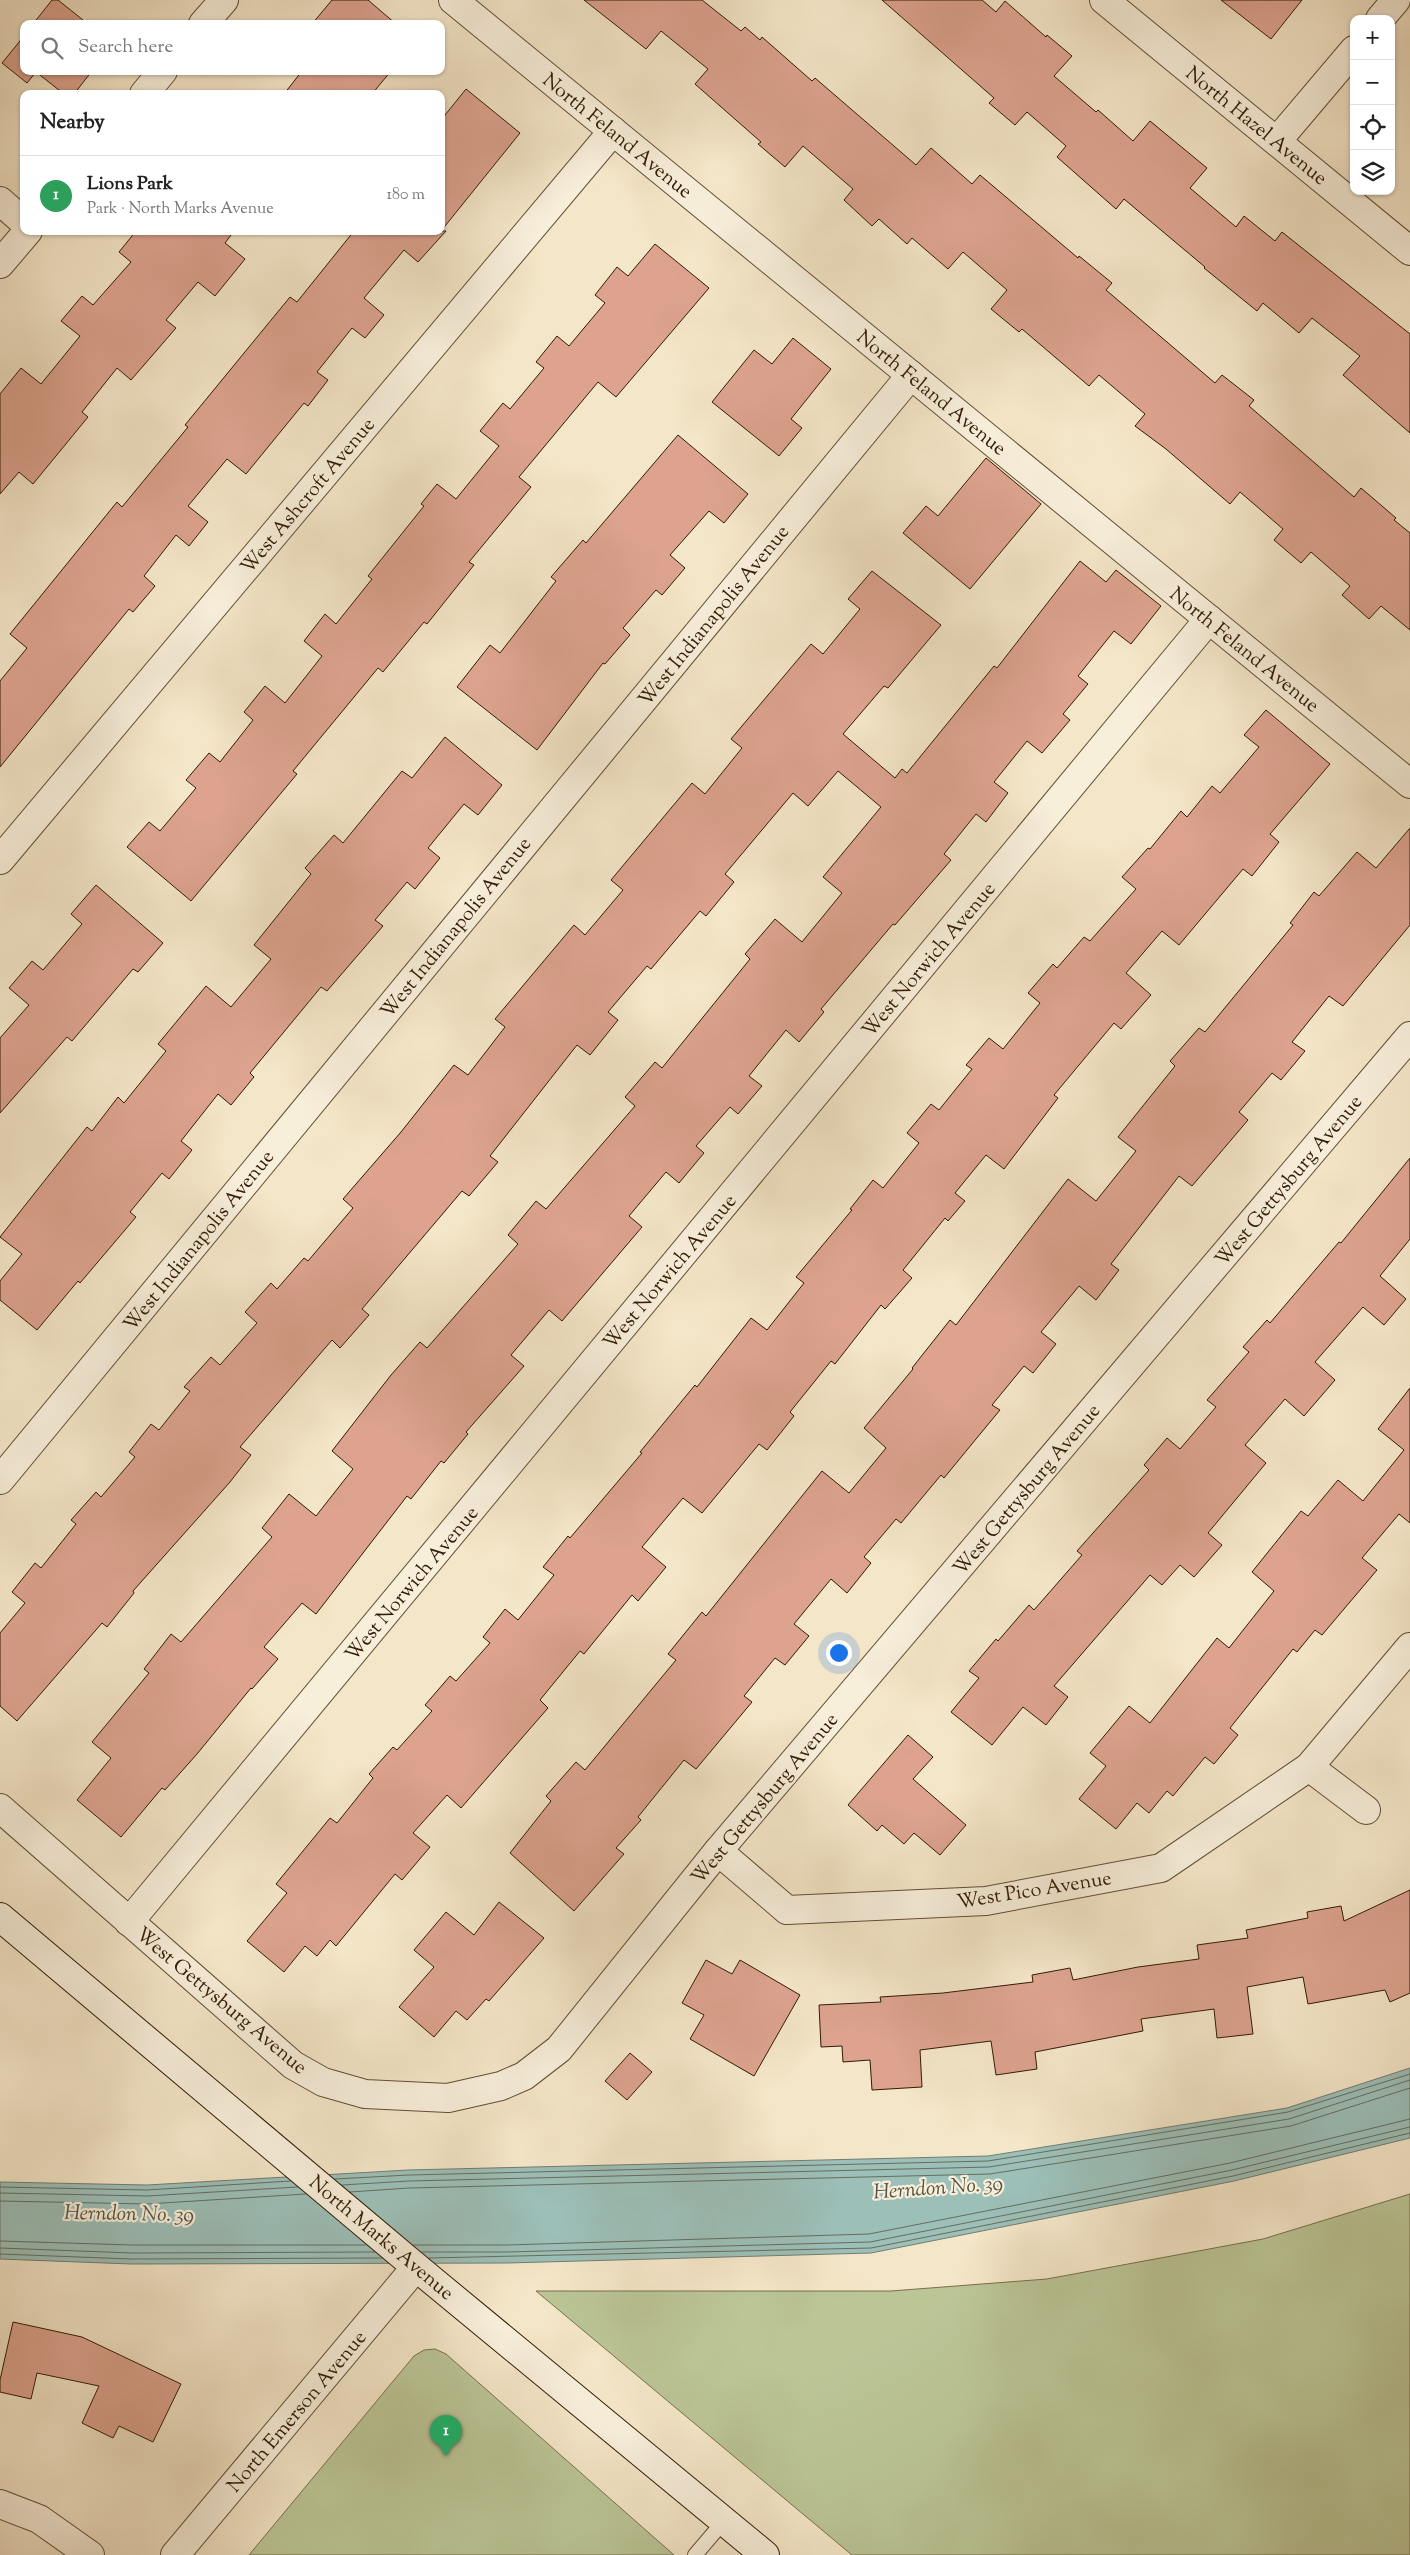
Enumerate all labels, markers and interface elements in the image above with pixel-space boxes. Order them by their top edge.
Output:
map controls [1350,15,1395,195]
button: + [1350,15,1395,60]
search box [20,20,445,75]
icon: search [38,34,66,62]
text: Search here [78,34,173,61]
street label: North Hazel Avenue [1178,60,1333,193]
button: − [1350,60,1395,105]
street label: North Feland Avenue [535,67,698,207]
button: locate [1350,105,1395,150]
text: Nearby [40,108,105,138]
button: layers [1350,150,1395,195]
text: Lions Park [87,171,173,198]
text: 1 [53,184,59,207]
text: 180 m [386,184,425,207]
text: Park · North Marks Avenue [87,198,274,221]
street label: North Feland Avenue [849,324,1012,464]
street label: West Ashcroft Avenue [235,412,383,581]
street label: West Indianapolis Avenue [633,520,797,713]
street label: North Feland Avenue [1162,581,1325,721]
street label: West Indianapolis Avenue [375,832,539,1025]
street label: West Norwich Avenue [856,877,1004,1045]
street label: West Gettysburg Avenue [1209,1089,1371,1274]
street label: West Indianapolis Avenue [118,1145,282,1338]
street label: West Norwich Avenue [597,1189,745,1357]
street label: West Gettysburg Avenue [947,1398,1109,1583]
street label: West Norwich Avenue [339,1501,487,1669]
your location [826,1640,852,1666]
street label: West Gettysburg Avenue [685,1707,847,1892]
street label: West Pico Avenue [955,1865,1114,1918]
street label: West Gettysburg Avenue [128,1921,313,2083]
street label: North Marks Avenue [302,2169,459,2308]
water label: Herndon No. 39 [872,2170,1004,2208]
water label: Herndon No. 39 [64,2199,194,2231]
street label: North Emerson Avenue [221,2325,375,2500]
pin: 1 [430,2415,462,2456]

